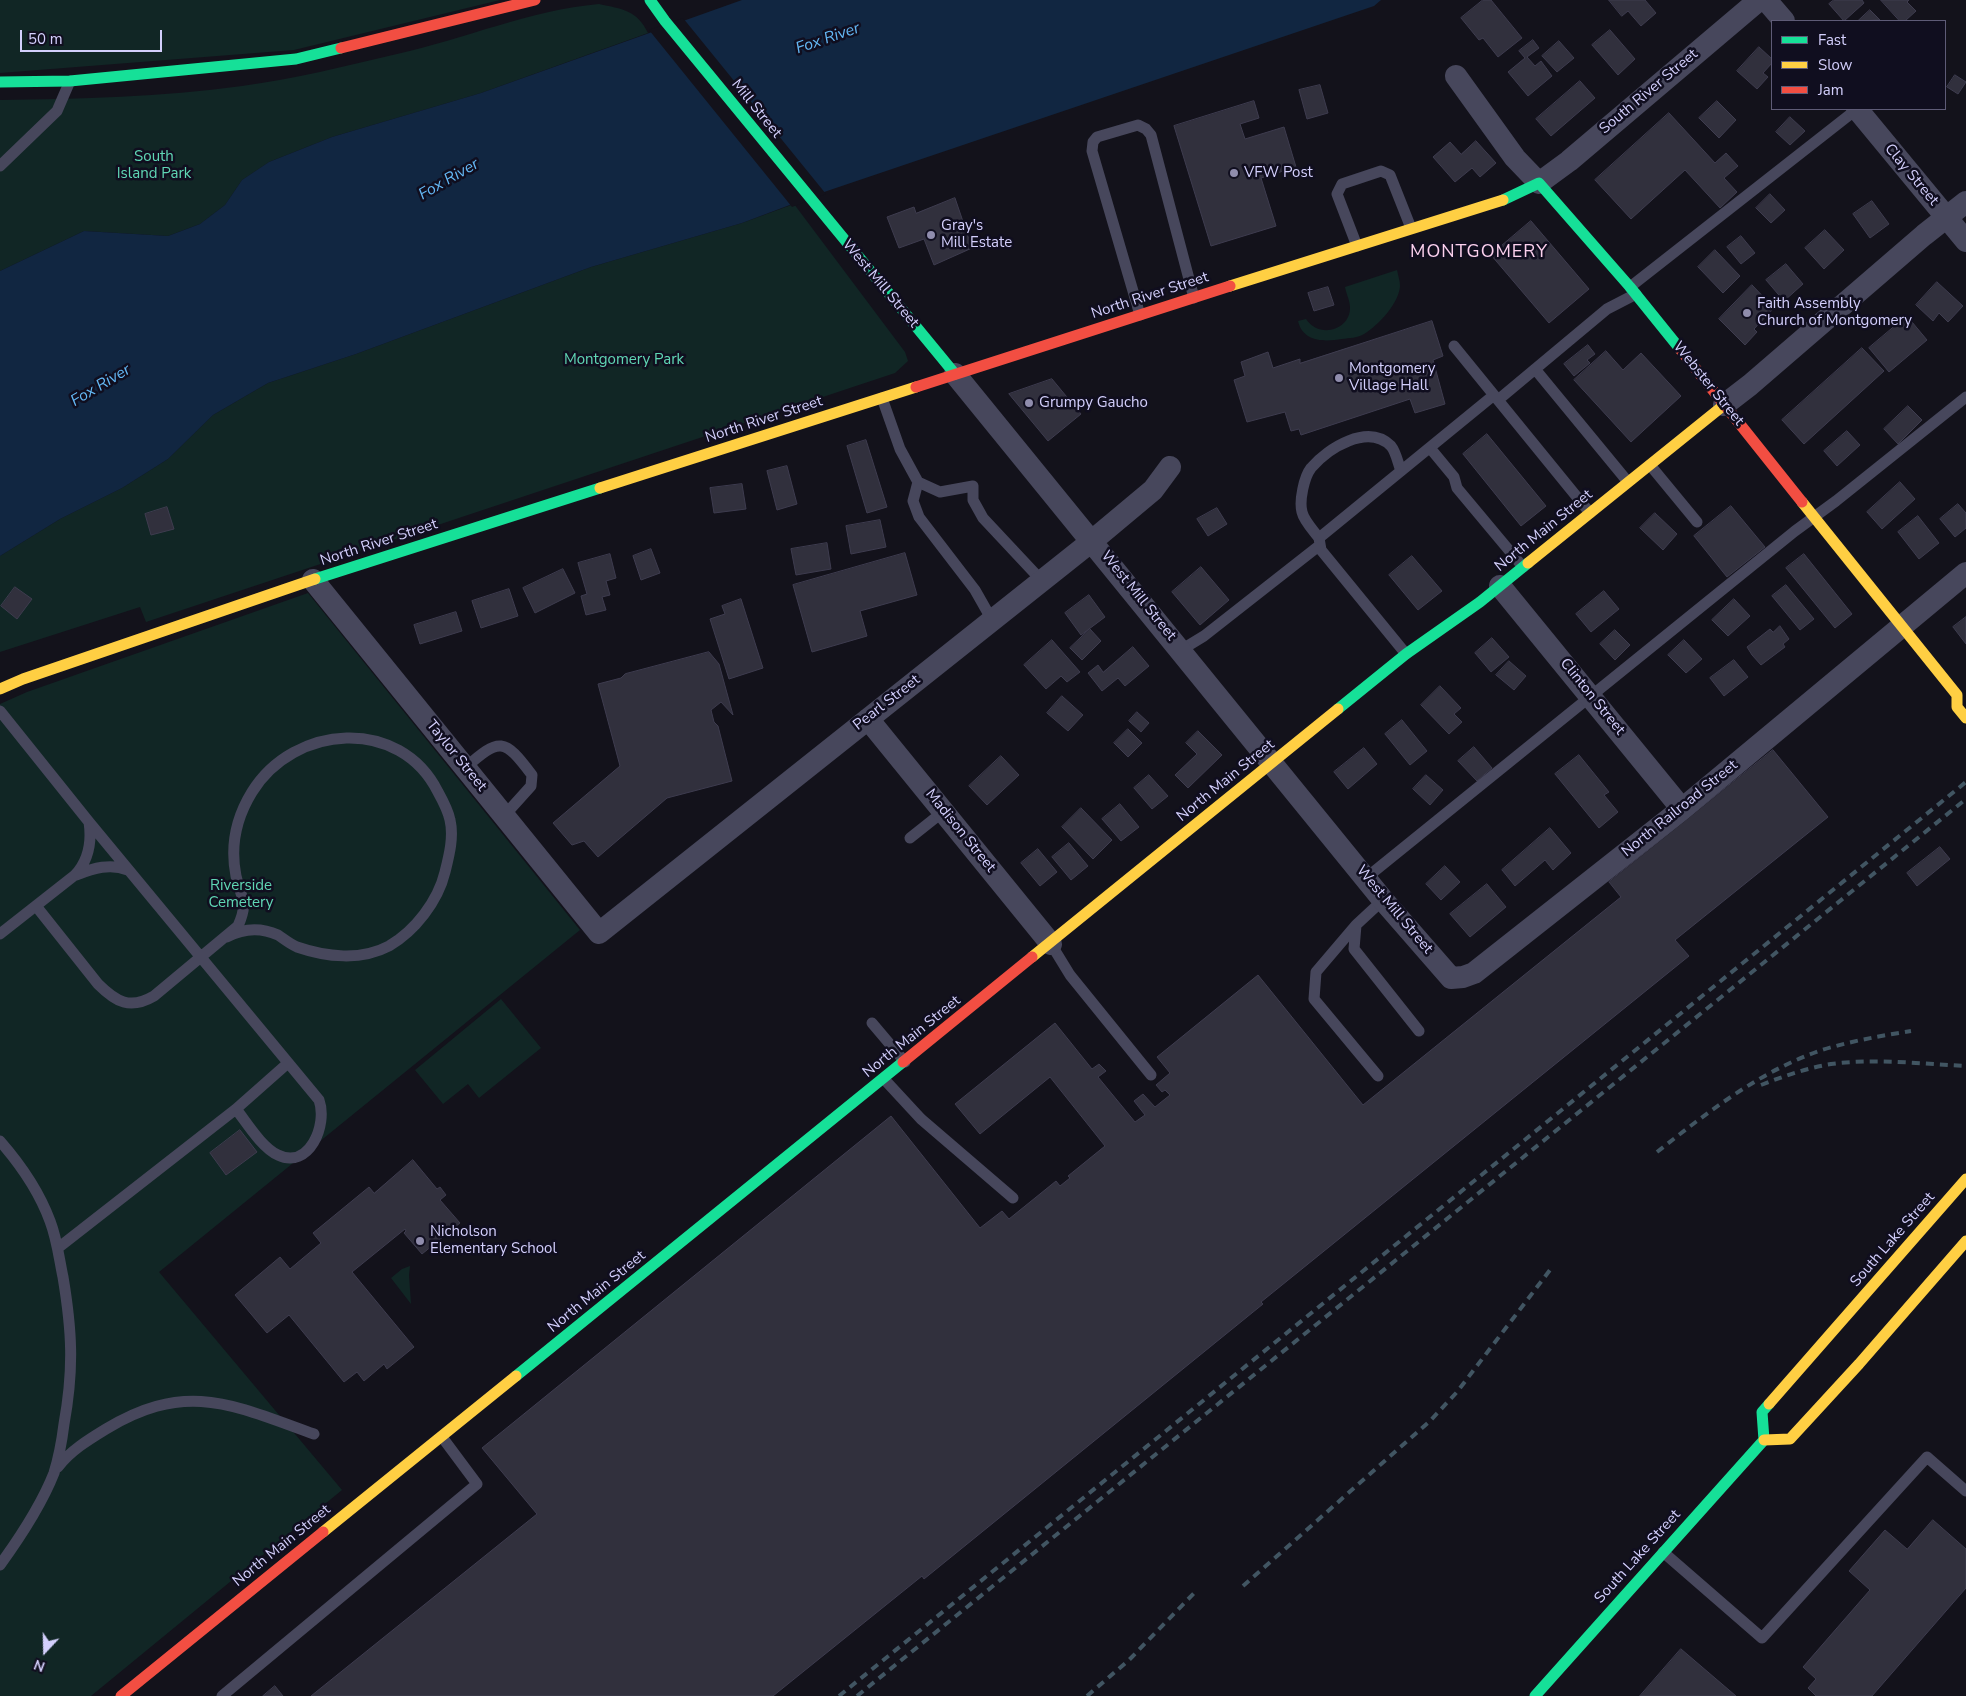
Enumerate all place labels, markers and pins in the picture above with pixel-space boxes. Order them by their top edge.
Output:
place label: VFW Post [1244,164,1313,182]
marker: VFW Post [1228,167,1240,179]
place label: Gray's Mill Estate [941,217,1012,252]
marker: Gray's Mill Estate [925,229,937,241]
place label: Faith Assembly Church of Montgomery [1757,295,1912,330]
marker: Faith Assembly Church of Montgomery [1741,307,1753,319]
place label: Montgomery Village Hall [1349,360,1435,395]
marker: Montgomery Village Hall [1333,372,1345,384]
place label: Grumpy Gaucho [1039,394,1148,412]
marker: Grumpy Gaucho [1023,397,1035,409]
place label: Nicholson Elementary School [430,1223,557,1258]
marker: Nicholson Elementary School [414,1235,426,1247]

